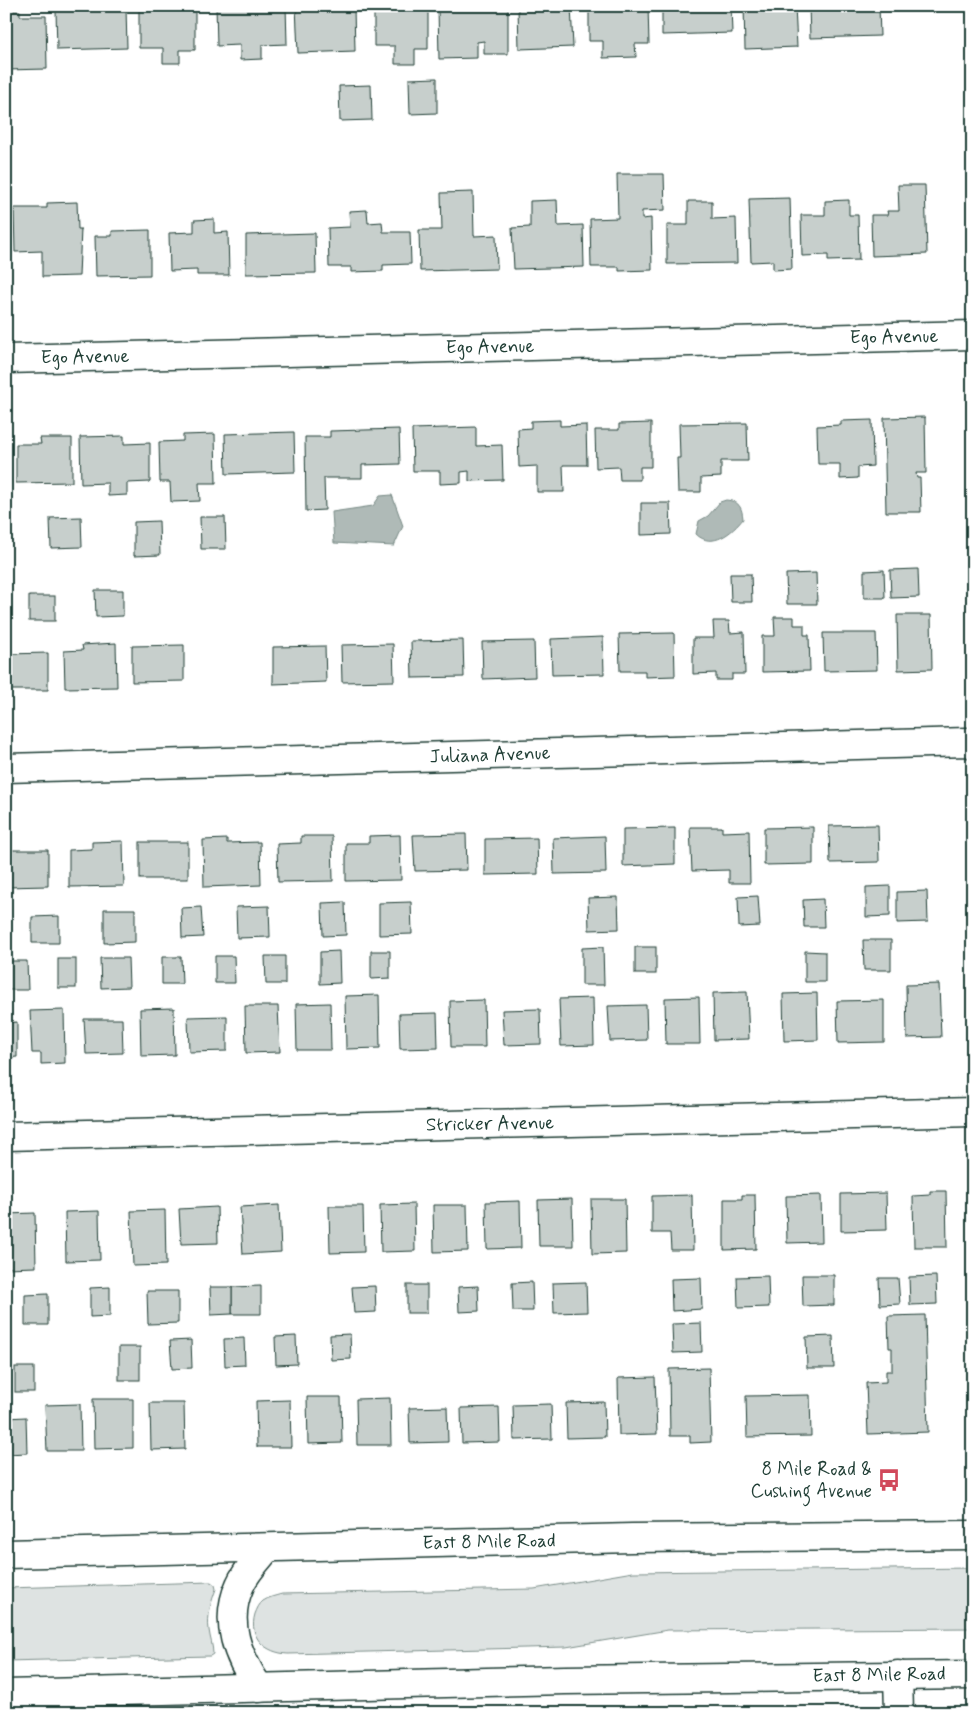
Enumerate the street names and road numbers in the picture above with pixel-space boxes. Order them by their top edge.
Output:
street label: Ego Avenue [849,324,939,351]
street label: Ego Avenue [445,334,535,361]
street label: Ego Avenue [40,344,130,371]
street label: Juliana Avenue [429,740,551,770]
street label: Stricker Avenue [426,1110,554,1138]
street label: East 8 Mile Road [422,1528,556,1556]
street label: East 8 Mile Road [812,1661,946,1689]

